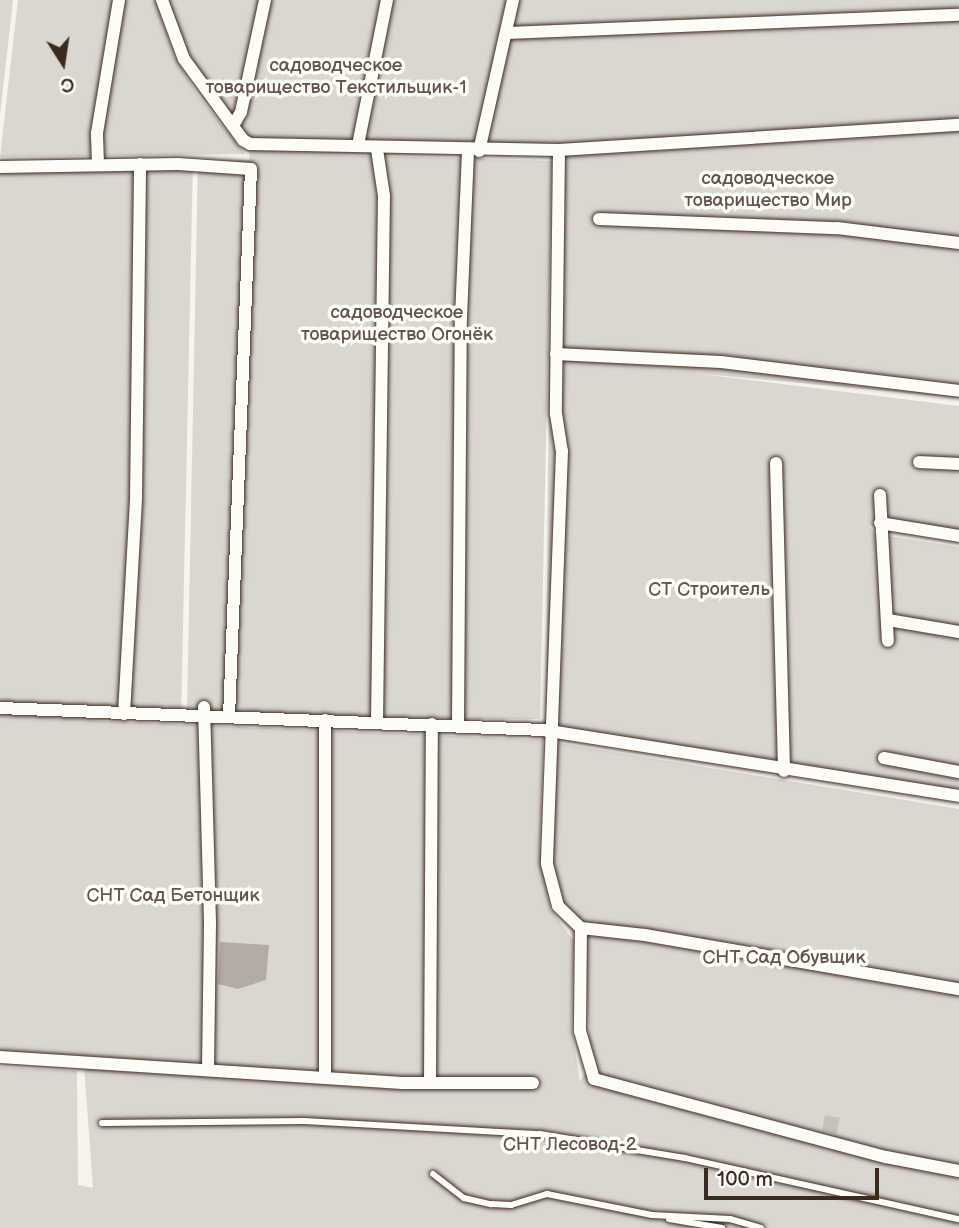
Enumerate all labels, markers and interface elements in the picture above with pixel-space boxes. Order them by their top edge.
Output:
north arrow [28,28,98,98]
park label: садоводческое товарищество Текстильщик-1 [205,55,467,99]
text: С [59,71,76,97]
park label: садоводческое товарищество Мир [684,168,852,212]
park label: садоводческое товарищество Огонёк [301,302,493,346]
park label: СТ Строитель [648,579,770,601]
park label: СНТ Сад Бетонщик [86,885,260,907]
park label: СНТ Сад Обувщик [703,947,865,969]
park label: СНТ Лесовод-2 [503,1134,637,1156]
scale bar [707,1154,882,1198]
text: 100 m [717,1167,773,1192]

